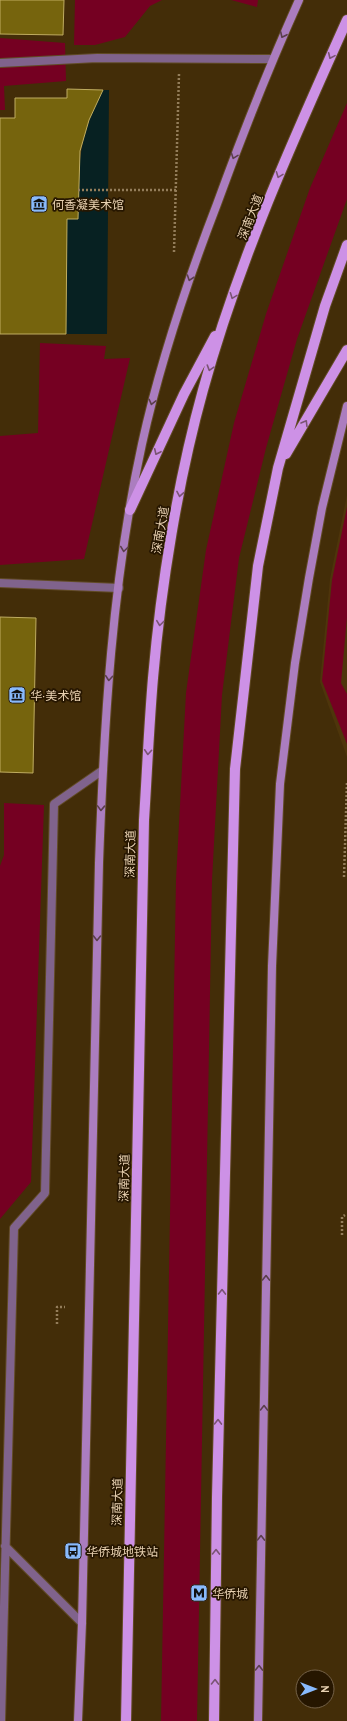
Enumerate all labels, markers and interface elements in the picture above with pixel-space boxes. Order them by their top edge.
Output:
one-way arrow [280,31,288,39]
one-way arrow [328,51,336,59]
one-way arrow [231,152,239,159]
one-way arrow [276,171,284,178]
street label: 深南大道 [234,192,266,242]
museum icon: 何香凝美术馆 [29,194,49,214]
place label: 何香凝美术馆 [52,197,124,212]
one-way arrow [186,274,195,281]
one-way arrow [230,293,238,300]
one-way arrow [206,364,215,371]
one-way arrow [149,399,157,406]
one-way arrow [300,420,307,427]
one-way arrow [154,447,162,455]
one-way arrow [176,491,185,497]
street label: 深南大道 [148,505,172,555]
one-way arrow [120,546,129,552]
one-way arrow [156,620,165,626]
one-way arrow [105,675,114,681]
museum icon: 华·美术馆 [7,685,27,705]
place label: 华·美术馆 [30,688,81,703]
one-way arrow [144,749,152,755]
one-way arrow [97,805,105,811]
street label: 深南大道 [122,830,138,878]
one-way arrow [93,935,102,941]
street label: 深南大道 [116,1154,132,1202]
one-way arrow [262,1275,271,1281]
one-way arrow [217,1289,226,1295]
one-way arrow [260,1405,268,1411]
one-way arrow [214,1419,223,1425]
street label: 深南大道 [109,1478,125,1526]
one-way arrow [257,1535,266,1541]
bus stop icon: 华侨城地铁站 [63,1541,83,1561]
place label: 华侨城地铁站 [86,1544,158,1559]
one-way arrow [212,1549,220,1555]
metro station icon: 华侨城 [189,1583,209,1603]
place label: 华侨城 [212,1586,248,1601]
one-way arrow [255,1665,263,1671]
north arrow [295,1669,335,1709]
one-way arrow [211,1679,219,1685]
text: N [318,1685,332,1693]

